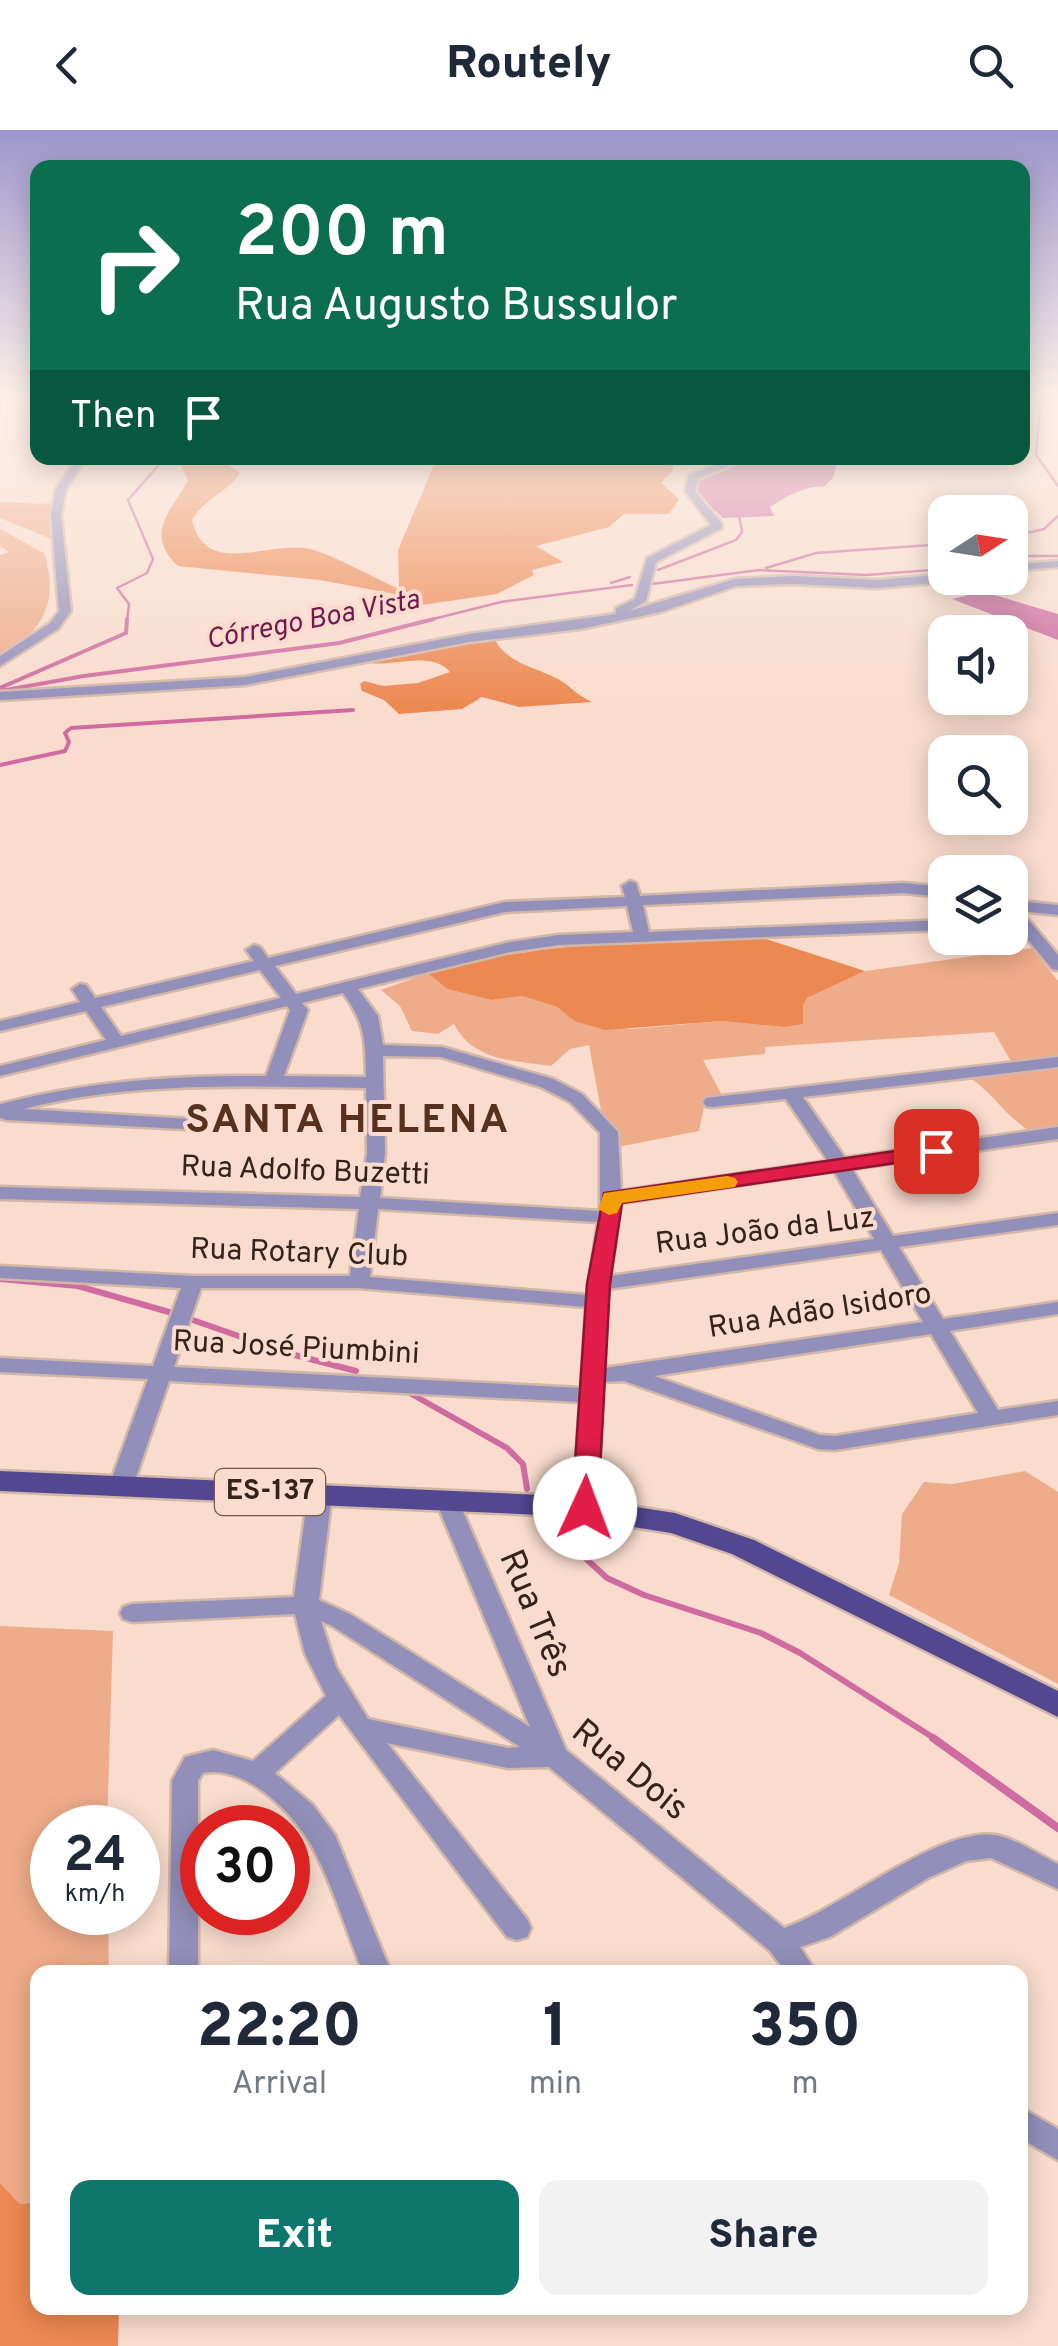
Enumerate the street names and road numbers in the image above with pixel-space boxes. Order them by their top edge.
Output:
street label: Rua Adolfo Buzetti [180,1149,430,1195]
street label: Rua João da Luz [653,1200,877,1264]
street label: Rua Rotary Club [189,1232,409,1276]
street label: Rua Adão Isidoro [706,1276,934,1348]
street label: Rua José Piumbini [172,1324,420,1374]
road number: ES-137 [215,1469,325,1515]
street label: Rua Três [488,1544,580,1684]
street label: Rua Dois [562,1711,696,1831]

